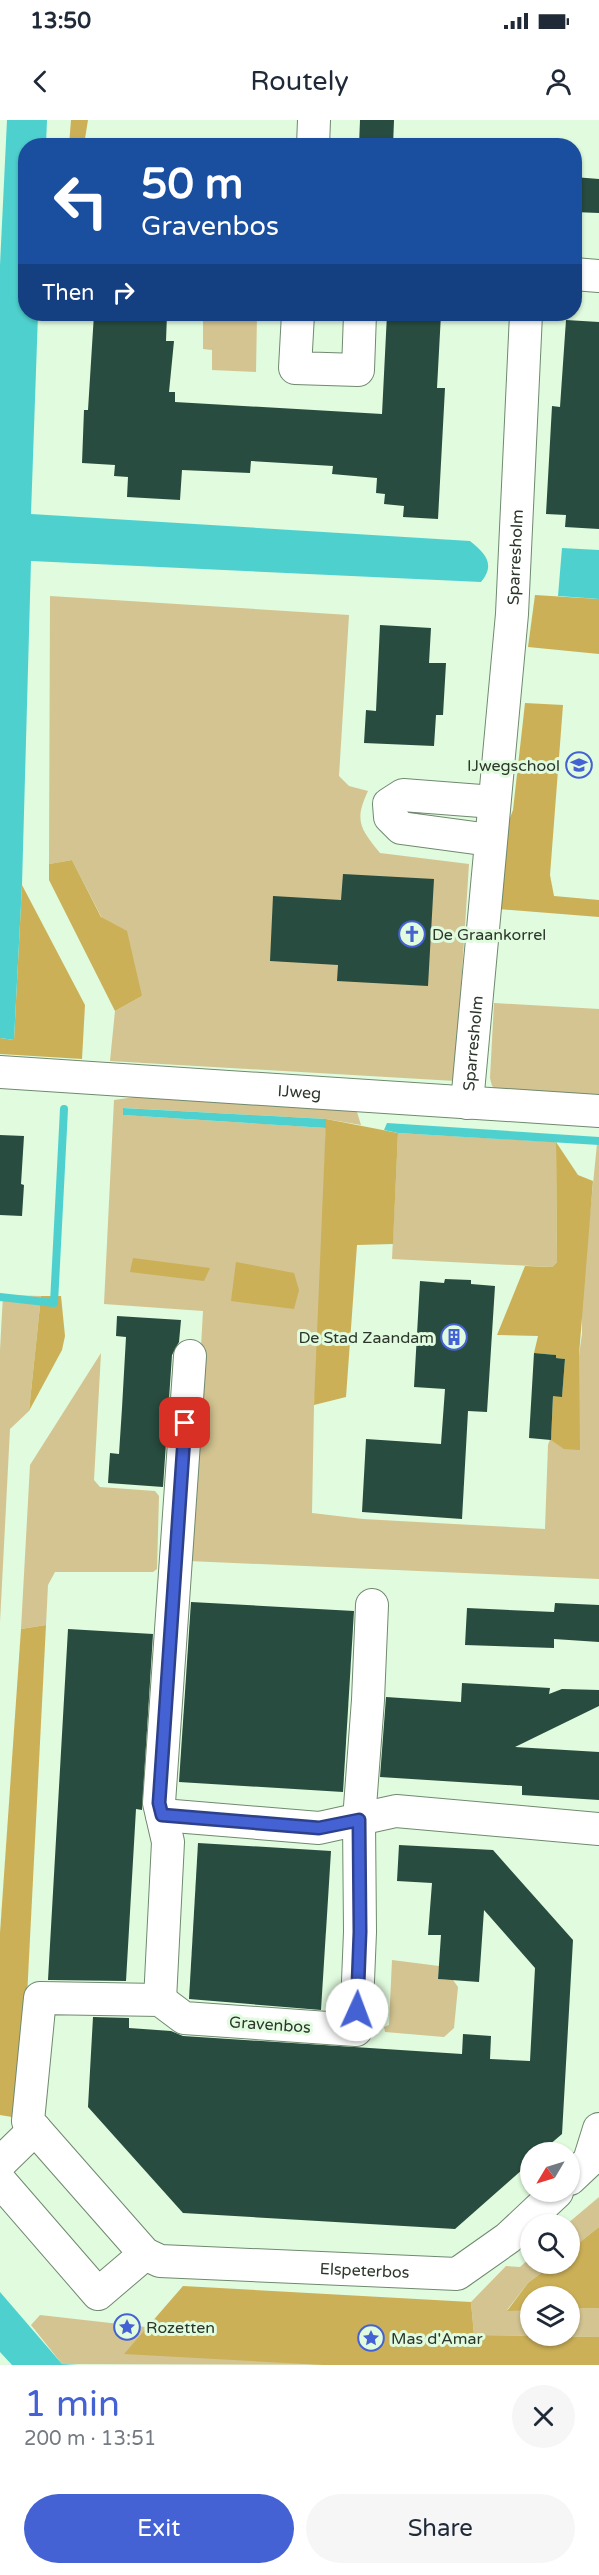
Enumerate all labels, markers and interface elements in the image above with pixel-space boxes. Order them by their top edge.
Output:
text: 13:50 [30,8,91,34]
icon: back [24,65,57,98]
text: Routely [250,65,349,98]
icon: person [542,65,575,98]
text: 50 m [141,159,243,210]
icon: left [42,162,120,240]
text: Gravenbos [141,210,279,243]
icon: right [107,276,140,309]
text: Then [42,280,95,306]
street label: Sparresholm [503,509,528,605]
school or university icon: IJwegschool [564,750,594,780]
place label: IJwegschool [467,756,560,776]
church icon: De Graankorrel [397,919,427,949]
place label: De Graankorrel [432,925,546,945]
street label: Sparresholm [459,995,488,1092]
street label: IJweg [277,1081,322,1104]
building icon: De Stad Zaandam [439,1322,469,1352]
place label: De Stad Zaandam [298,1328,434,1348]
pin [159,1397,210,1448]
icon: arrive [168,1406,201,1439]
position arrow [325,1978,389,2042]
street label: Gravenbos [228,2012,311,2038]
north arrow [520,2142,580,2202]
map controls [520,2142,580,2346]
button: search [520,2214,580,2274]
street label: Elspeterbos [319,2259,410,2283]
button: layers [520,2286,580,2346]
place icon: Rozetten [112,2312,142,2342]
place label: Rozetten [146,2318,215,2338]
place icon: Mas d'Amar [356,2323,386,2353]
place label: Mas d'Amar [391,2329,483,2349]
text: 1 min [24,2383,120,2426]
button: close [512,2385,575,2448]
text: 200 m · 13:51 [24,2427,156,2451]
button: Exit [24,2494,294,2563]
button: Share [306,2494,575,2563]

